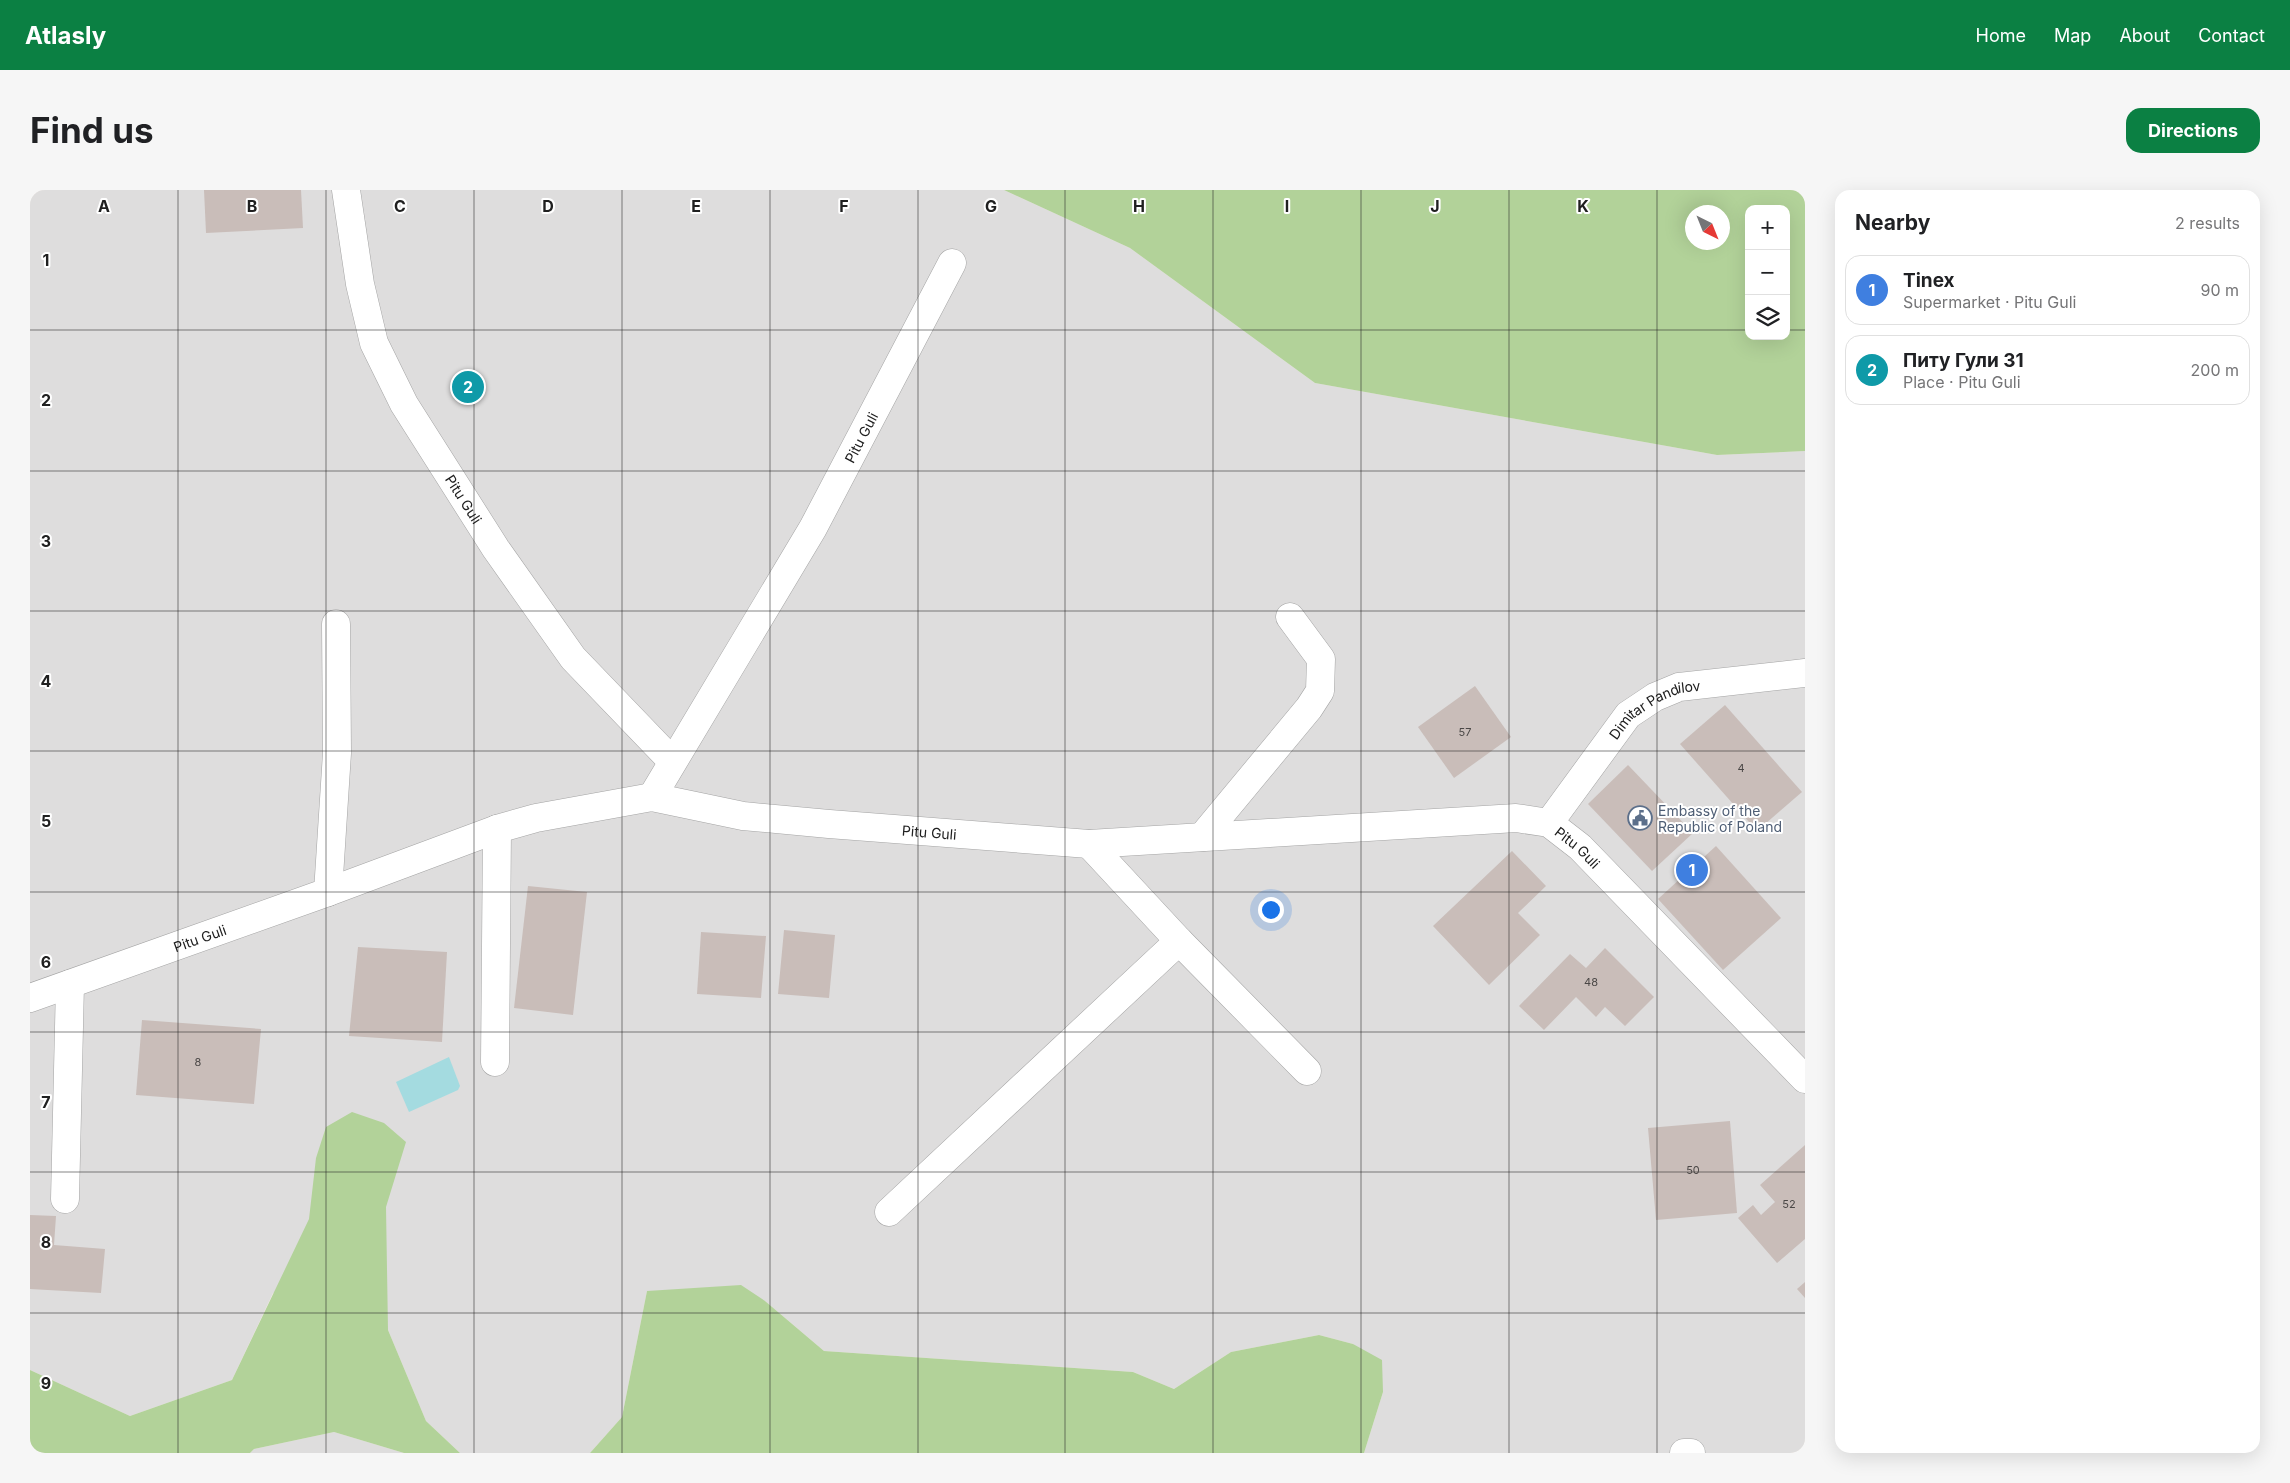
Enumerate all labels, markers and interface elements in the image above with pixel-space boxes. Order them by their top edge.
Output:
text: Atlasly [25,21,106,50]
text: Home [1976,25,2026,46]
text: Map [2054,25,2091,46]
text: About [2119,25,2170,46]
text: Contact [2198,25,2265,46]
button: Directions [2126,108,2260,153]
text: Find us [30,109,154,151]
text: A [98,196,110,216]
text: B [247,196,257,216]
text: C [394,196,406,216]
text: D [542,196,554,216]
text: E [691,196,701,216]
text: F [839,196,849,216]
text: G [985,196,997,216]
text: H [1133,196,1145,216]
text: I [1285,196,1289,216]
text: J [1430,196,1440,216]
text: K [1577,196,1589,216]
north arrow [1685,205,1730,250]
map controls [1745,205,1790,340]
button: + [1745,205,1790,250]
text: Nearby [1855,210,1930,235]
text: 2 results [2175,213,2240,233]
text: 1 [43,250,49,270]
button: − [1745,250,1790,295]
text: Tinex [1903,269,1955,292]
text: 1 [1869,280,1875,300]
text: 90 m [2200,280,2239,300]
text: Supermarket · Pitu Guli [1903,292,2076,312]
button: layers [1745,295,1790,340]
text: Питу Гули 31 [1903,349,2024,372]
text: 2 [1867,360,1877,380]
text: 200 m [2191,360,2239,380]
pin: 2 [452,368,484,406]
text: Place · Pitu Guli [1903,372,2021,392]
text: 2 [41,390,51,410]
street label: Pitu Guli [840,409,881,465]
street label: Pitu Guli [442,471,486,526]
text: 3 [41,531,51,551]
text: 4 [41,671,52,691]
street label: Dimitar Pandilov [1605,676,1701,742]
house number: 57 [1459,725,1471,739]
house number: 4 [1737,761,1745,775]
place label: Embassy of the Republic of Poland [1658,802,1782,835]
public building icon: Embassy of the Republic of Poland [1627,805,1653,831]
text: 5 [41,811,51,831]
street label: Pitu Guli [901,821,957,842]
street label: Pitu Guli [1552,823,1604,871]
pin: 1 [1676,851,1708,889]
your location [1258,897,1284,923]
street label: Pitu Guli [171,921,228,955]
text: 6 [41,952,51,972]
house number: 48 [1584,975,1598,989]
house number: 8 [195,1055,202,1069]
text: 7 [41,1092,51,1112]
house number: 50 [1686,1163,1700,1177]
house number: 52 [1782,1197,1796,1211]
text: 8 [41,1232,51,1252]
text: 9 [41,1373,51,1393]

